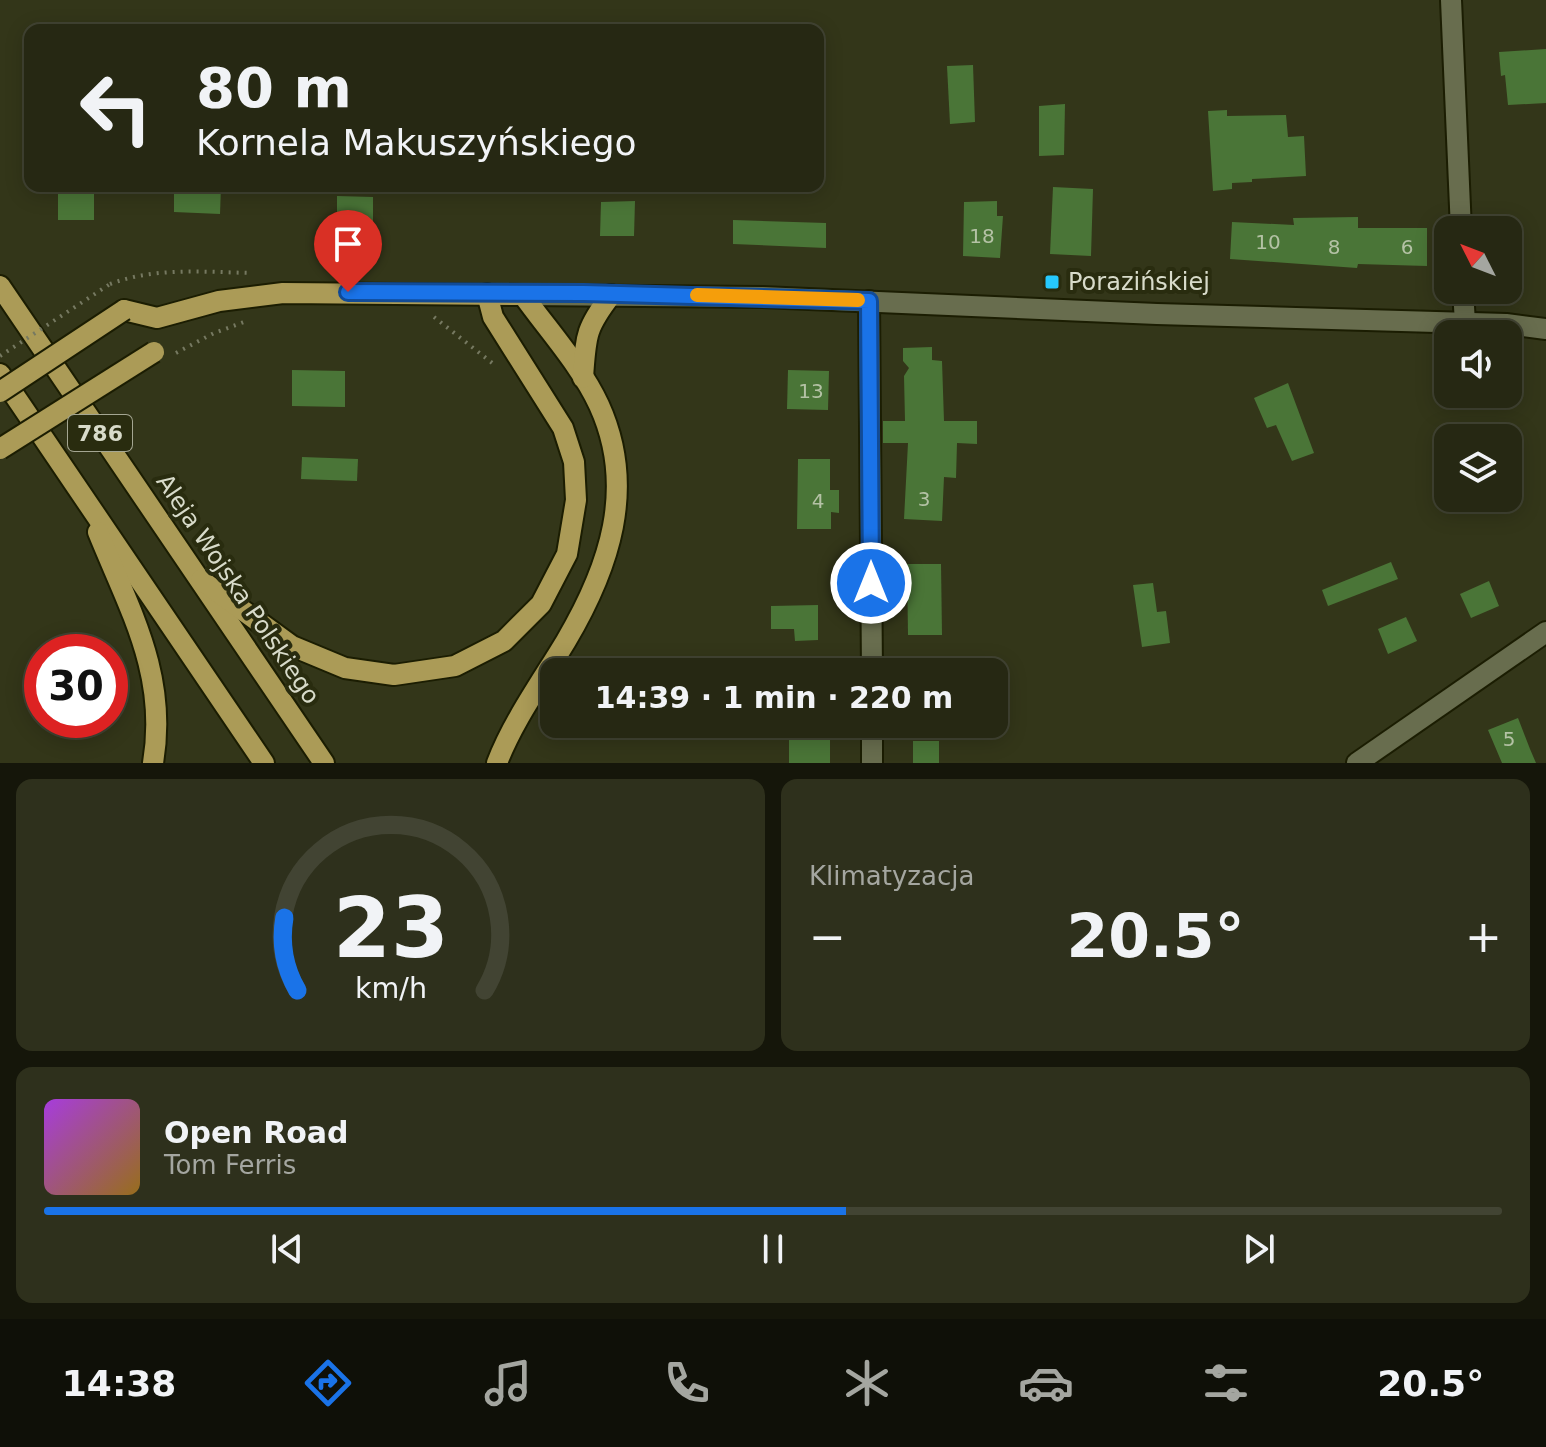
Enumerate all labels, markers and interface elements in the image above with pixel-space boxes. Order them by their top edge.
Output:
text: 80 m [196,55,352,120]
icon: left [64,56,168,160]
text: Kornela Makuszyńskiego [196,122,637,163]
pin [314,210,382,292]
north arrow [1434,216,1522,304]
map controls [1434,216,1522,512]
icon: arrive [326,222,370,266]
house number: 18 [969,224,995,248]
house number: 10 [1255,230,1281,254]
house number: 8 [1328,235,1340,259]
house number: 6 [1401,235,1413,259]
place label: Porazińskiej [1068,268,1210,296]
marker: Porazińskiej [1043,273,1061,291]
button: sound [1434,320,1522,408]
house number: 13 [798,379,824,403]
road number: 786 [68,415,132,451]
button: layers [1434,424,1522,512]
street label: Aleja Wojska Polskiego [150,469,326,709]
house number: 3 [918,487,930,511]
house number: 4 [812,489,824,513]
position arrow [829,541,913,625]
speed limit sign: 30 [24,634,128,738]
text: 14:39 · 1 min · 220 m [595,680,953,715]
house number: 5 [1503,727,1515,751]
text: Klimatyzacja [809,861,974,891]
text: 23 [333,880,448,977]
text: 20.5° [1066,901,1245,971]
text: − [809,911,846,962]
text: + [1465,911,1502,962]
text: km/h [354,971,427,1005]
text: Open Road [164,1115,349,1150]
text: Tom Ferris [164,1150,296,1180]
icon: previous [265,1227,309,1271]
icon: pause [751,1227,795,1271]
icon: next [1237,1227,1281,1271]
icon: directions [300,1355,356,1411]
icon: music [480,1355,536,1411]
icon: phone [659,1355,715,1411]
icon: climate [839,1355,895,1411]
icon: car [1018,1355,1074,1411]
icon: filters [1198,1355,1254,1411]
text: 14:38 [62,1363,176,1404]
text: 20.5° [1377,1363,1484,1404]

